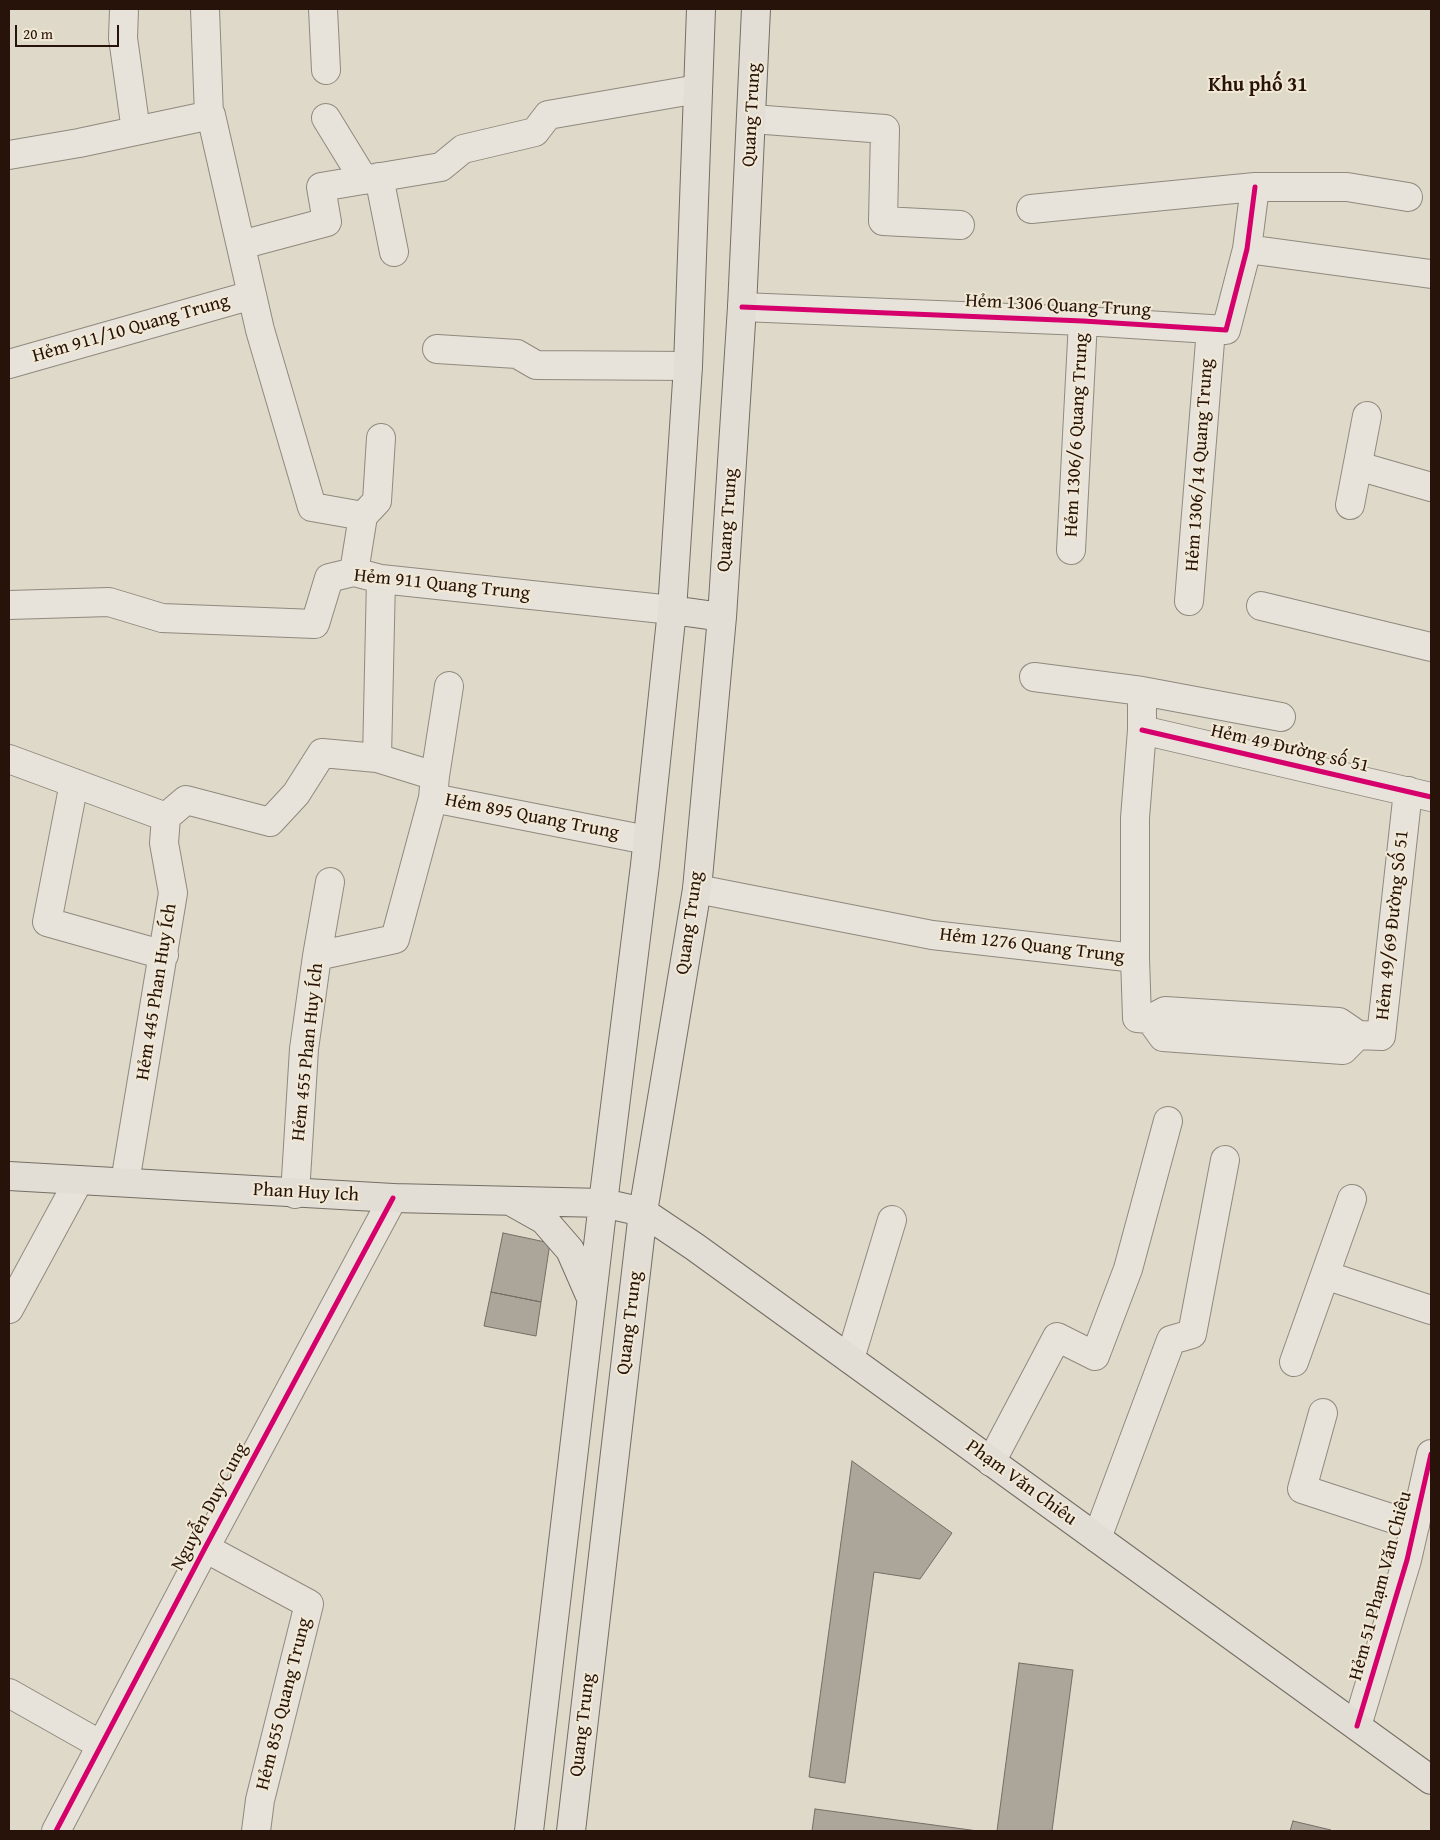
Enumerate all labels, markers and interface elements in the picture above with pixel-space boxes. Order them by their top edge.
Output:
scale bar [18,15,121,47]
text: 20 m [23,23,53,44]
street label: Quang Trung [738,62,766,168]
district label: Khu phố 31 [1208,74,1308,98]
street label: Hẻm 911/10 Quang Trung [30,290,232,368]
street label: Hẻm 1306 Quang Trung [965,290,1151,322]
street label: Hẻm 1306/6 Quang Trung [1060,332,1094,538]
street label: Hẻm 1306/14 Quang Trung [1181,358,1219,572]
street label: Quang Trung [713,467,743,573]
street label: Hẻm 911 Quang Trung [353,564,531,606]
street label: Hẻm 49 Đường số 51 [1209,720,1371,778]
street label: Hẻm 895 Quang Trung [443,789,621,845]
street label: Hẻm 49/69 Đường Số 51 [1372,829,1414,1021]
street label: Quang Trung [671,870,709,976]
street label: Hẻm 445 Phan Huy Ích [132,902,182,1082]
street label: Hẻm 1276 Quang Trung [938,923,1126,969]
street label: Hẻm 455 Phan Huy Ích [287,962,329,1142]
street label: Phan Huy Ich [253,1179,359,1207]
street label: Quang Trung [612,1270,648,1376]
street label: Phạm Văn Chiêu [961,1435,1081,1531]
street label: Nguyễn Duy Cung [167,1439,253,1575]
street label: Hẻm 51 Phạm Văn Chiêu [1345,1489,1417,1683]
street label: Hẻm 855 Quang Trung [252,1615,316,1793]
street label: Quang Trung [565,1672,601,1778]

